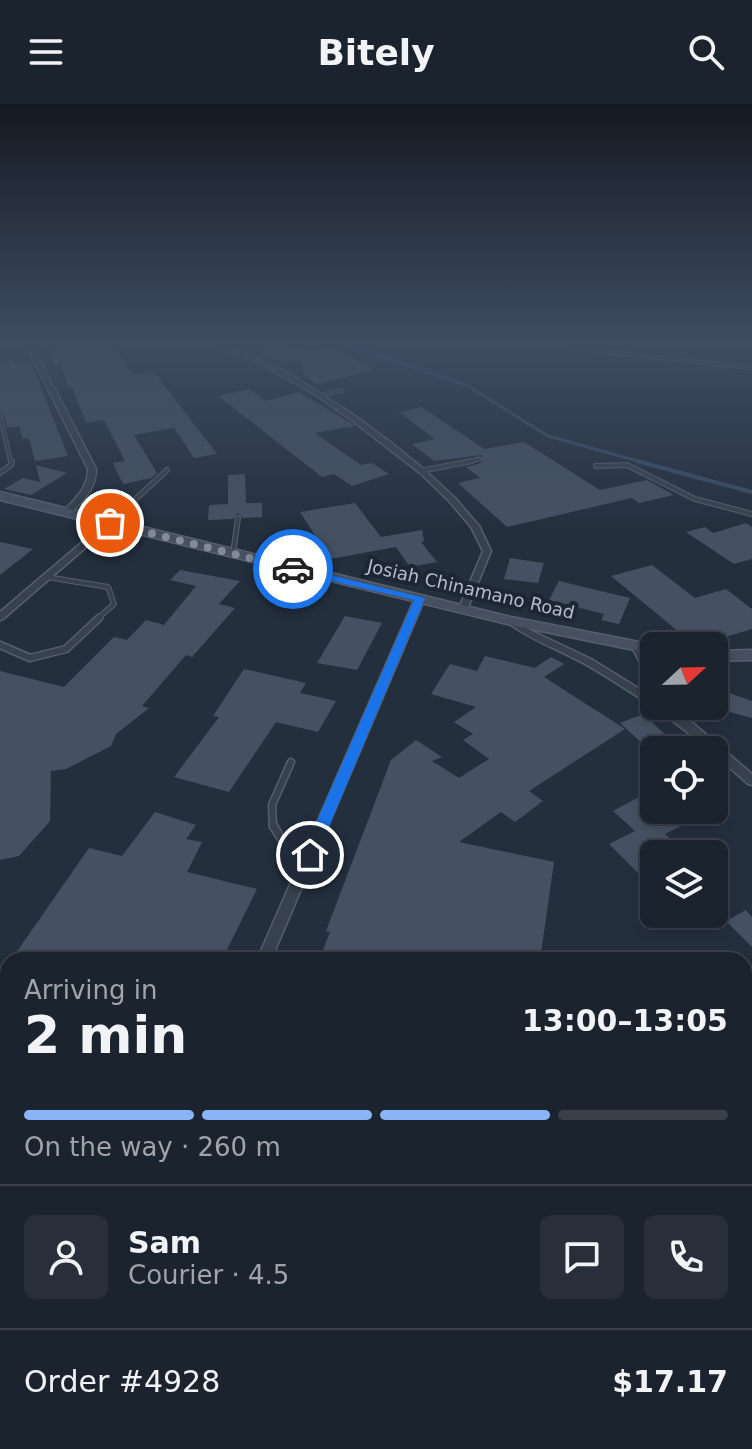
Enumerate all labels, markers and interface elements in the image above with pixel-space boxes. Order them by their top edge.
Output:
icon: menu [24,30,68,74]
icon: search [684,30,728,74]
text: Bitely [317,32,435,73]
pin [76,489,144,557]
icon: bag [88,501,132,545]
courier [253,529,333,609]
icon: car [271,547,315,591]
street label: Josiah Chinamano Road [364,555,577,623]
north arrow [640,632,728,720]
map controls [640,632,728,928]
button: locate [640,736,728,824]
pin [276,821,344,889]
icon: home [288,833,332,877]
button: layers [640,840,728,928]
text: Arriving in [24,975,158,1005]
text: 13:00–13:05 [522,1003,728,1038]
text: 2 min [24,1005,187,1065]
text: On the way · 260 m [24,1132,281,1162]
button: person [24,1215,108,1299]
button: chat [540,1215,624,1299]
button: phone [644,1215,728,1299]
text: Sam [128,1225,201,1260]
text: Courier · 4.5 [128,1260,289,1290]
text: Order #4928 [24,1364,220,1399]
text: $17.17 [612,1364,728,1399]

